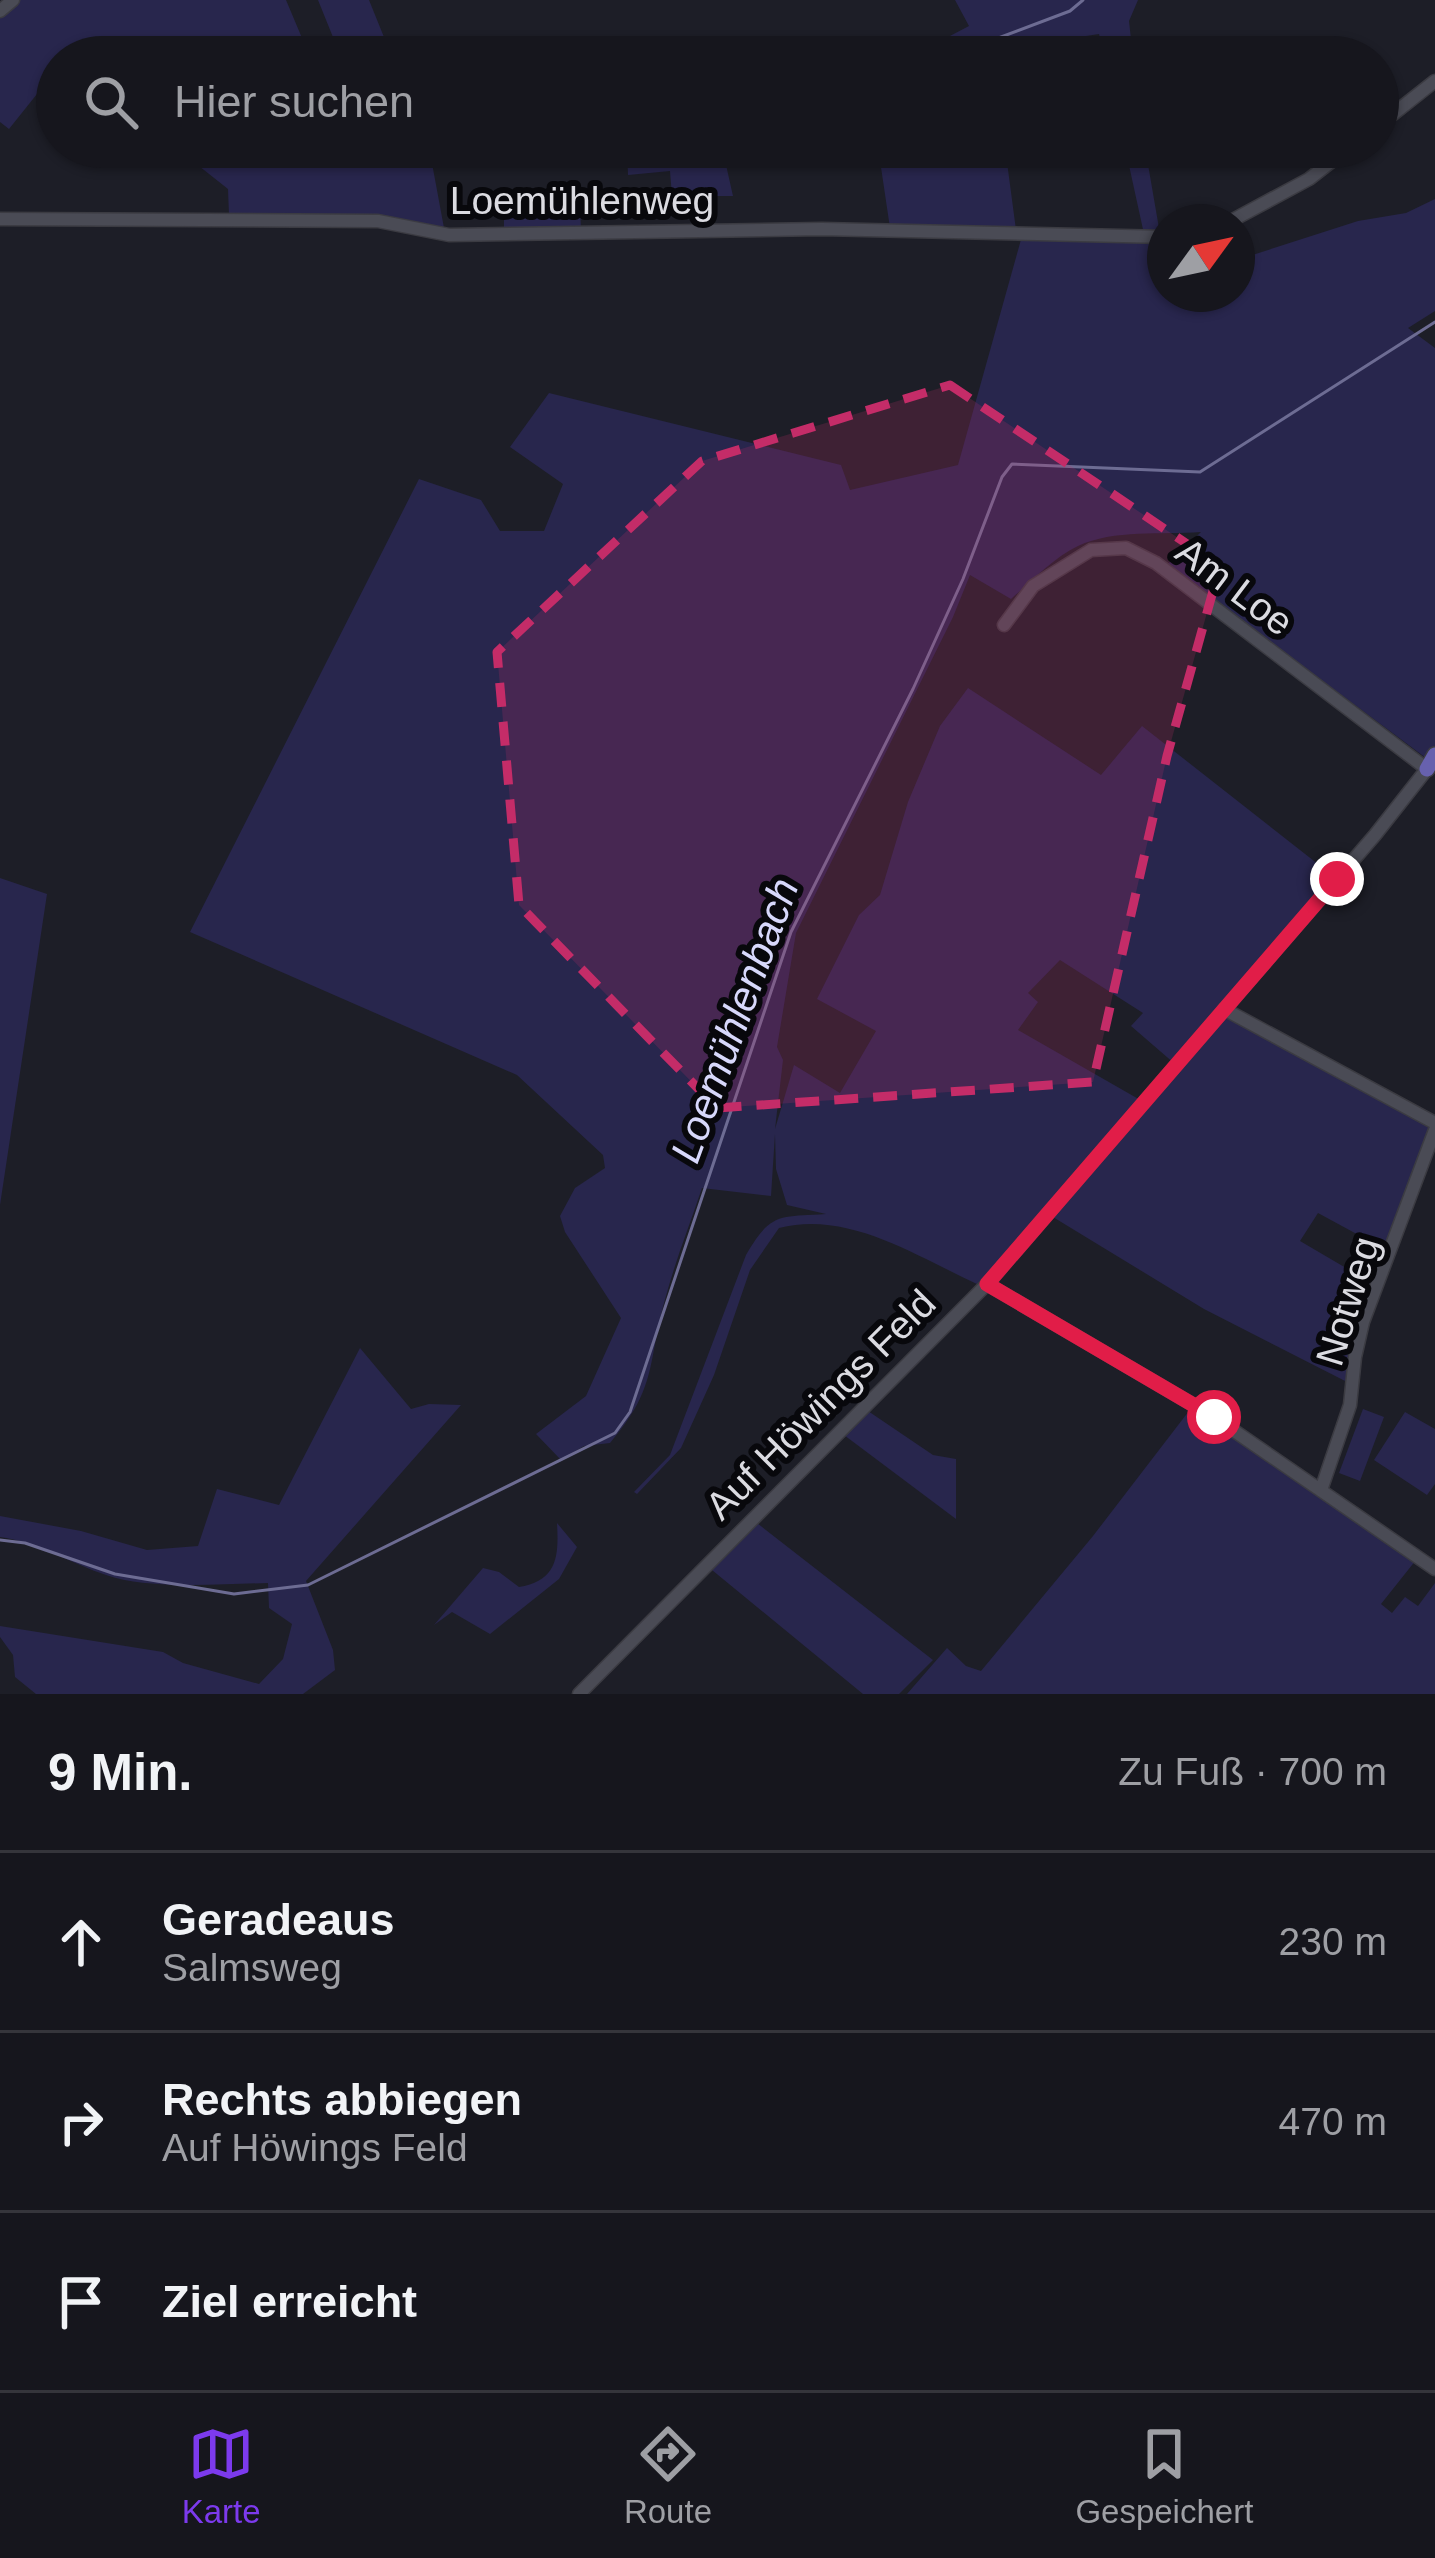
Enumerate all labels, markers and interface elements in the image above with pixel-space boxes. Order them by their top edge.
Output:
search box [36,36,1399,168]
icon: search [78,69,144,135]
text: Hier suchen [174,76,414,127]
street label: Loemühlenweg [450,179,714,222]
north arrow [1147,204,1255,312]
street label: Am Loe [1168,529,1301,644]
route end [1310,852,1364,906]
water label: Loemühlenbach [661,872,808,1169]
street label: Notweg [1308,1232,1387,1371]
street label: Auf Höwings Feld [697,1281,944,1528]
route start [1187,1390,1241,1444]
text: 9 Min. [48,1744,193,1801]
text: Zu Fuß · 700 m [1118,1750,1387,1793]
text: Geradeaus [162,1894,395,1945]
icon: ahead [48,1909,114,1975]
text: 230 m [1279,1920,1387,1963]
text: Salmsweg [162,1946,342,1989]
text: Rechts abbiegen [162,2074,522,2125]
icon: right [48,2089,114,2155]
text: 470 m [1279,2100,1387,2143]
text: Auf Höwings Feld [162,2126,468,2169]
icon: arrive [48,2269,114,2335]
text: Ziel erreicht [162,2276,417,2327]
tab: Karte [182,2421,261,2531]
tab: Route [624,2421,712,2531]
tab: Gespeichert [1075,2421,1253,2531]

